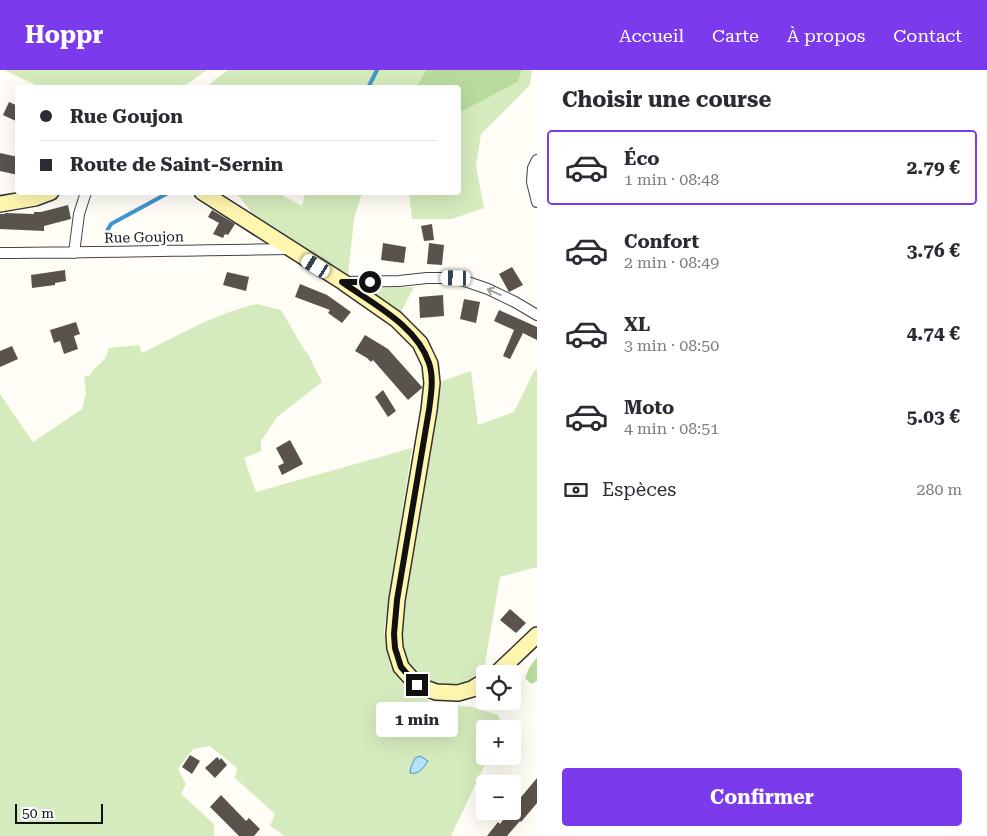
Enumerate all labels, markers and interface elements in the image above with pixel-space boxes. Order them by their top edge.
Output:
text: Hoppr [25,21,103,49]
text: Accueil [619,25,684,46]
text: Carte [712,25,759,46]
text: À propos [787,25,865,46]
text: Contact [893,25,962,46]
text: Choisir une course [562,87,771,112]
text: Rue Goujon [70,105,183,128]
icon: car [564,145,609,190]
text: Éco [624,147,660,170]
text: Route de Saint-Sernin [70,153,283,176]
text: 2.79 € [907,156,960,179]
text: 1 min · 08:48 [624,170,719,189]
street label: Rue Goujon [104,228,184,246]
icon: car [564,228,609,273]
text: Confort [624,230,699,253]
text: 3.76 € [907,239,960,262]
car [299,252,332,280]
text: 2 min · 08:49 [624,253,719,272]
car [440,270,471,286]
route start [359,271,381,293]
one-way arrow [487,287,502,297]
icon: car [564,311,609,356]
text: XL [624,313,650,336]
text: 4.74 € [907,322,960,345]
text: 3 min · 08:50 [624,336,719,355]
icon: car [564,394,609,439]
text: Moto [624,396,674,419]
text: 5.03 € [907,405,960,428]
text: 4 min · 08:51 [624,419,719,438]
icon: cash [562,476,590,504]
text: Espèces [602,478,676,501]
text: 280 m [916,480,962,499]
map controls [476,665,521,820]
button: locate [476,665,521,710]
route end [406,674,428,696]
callout: 1 min [376,702,458,738]
text: 1 min [395,710,439,729]
button: + [476,720,521,765]
button: Confirmer [562,768,962,826]
button: − [476,775,521,820]
scale bar [15,801,102,824]
text: 50 m [22,805,54,821]

